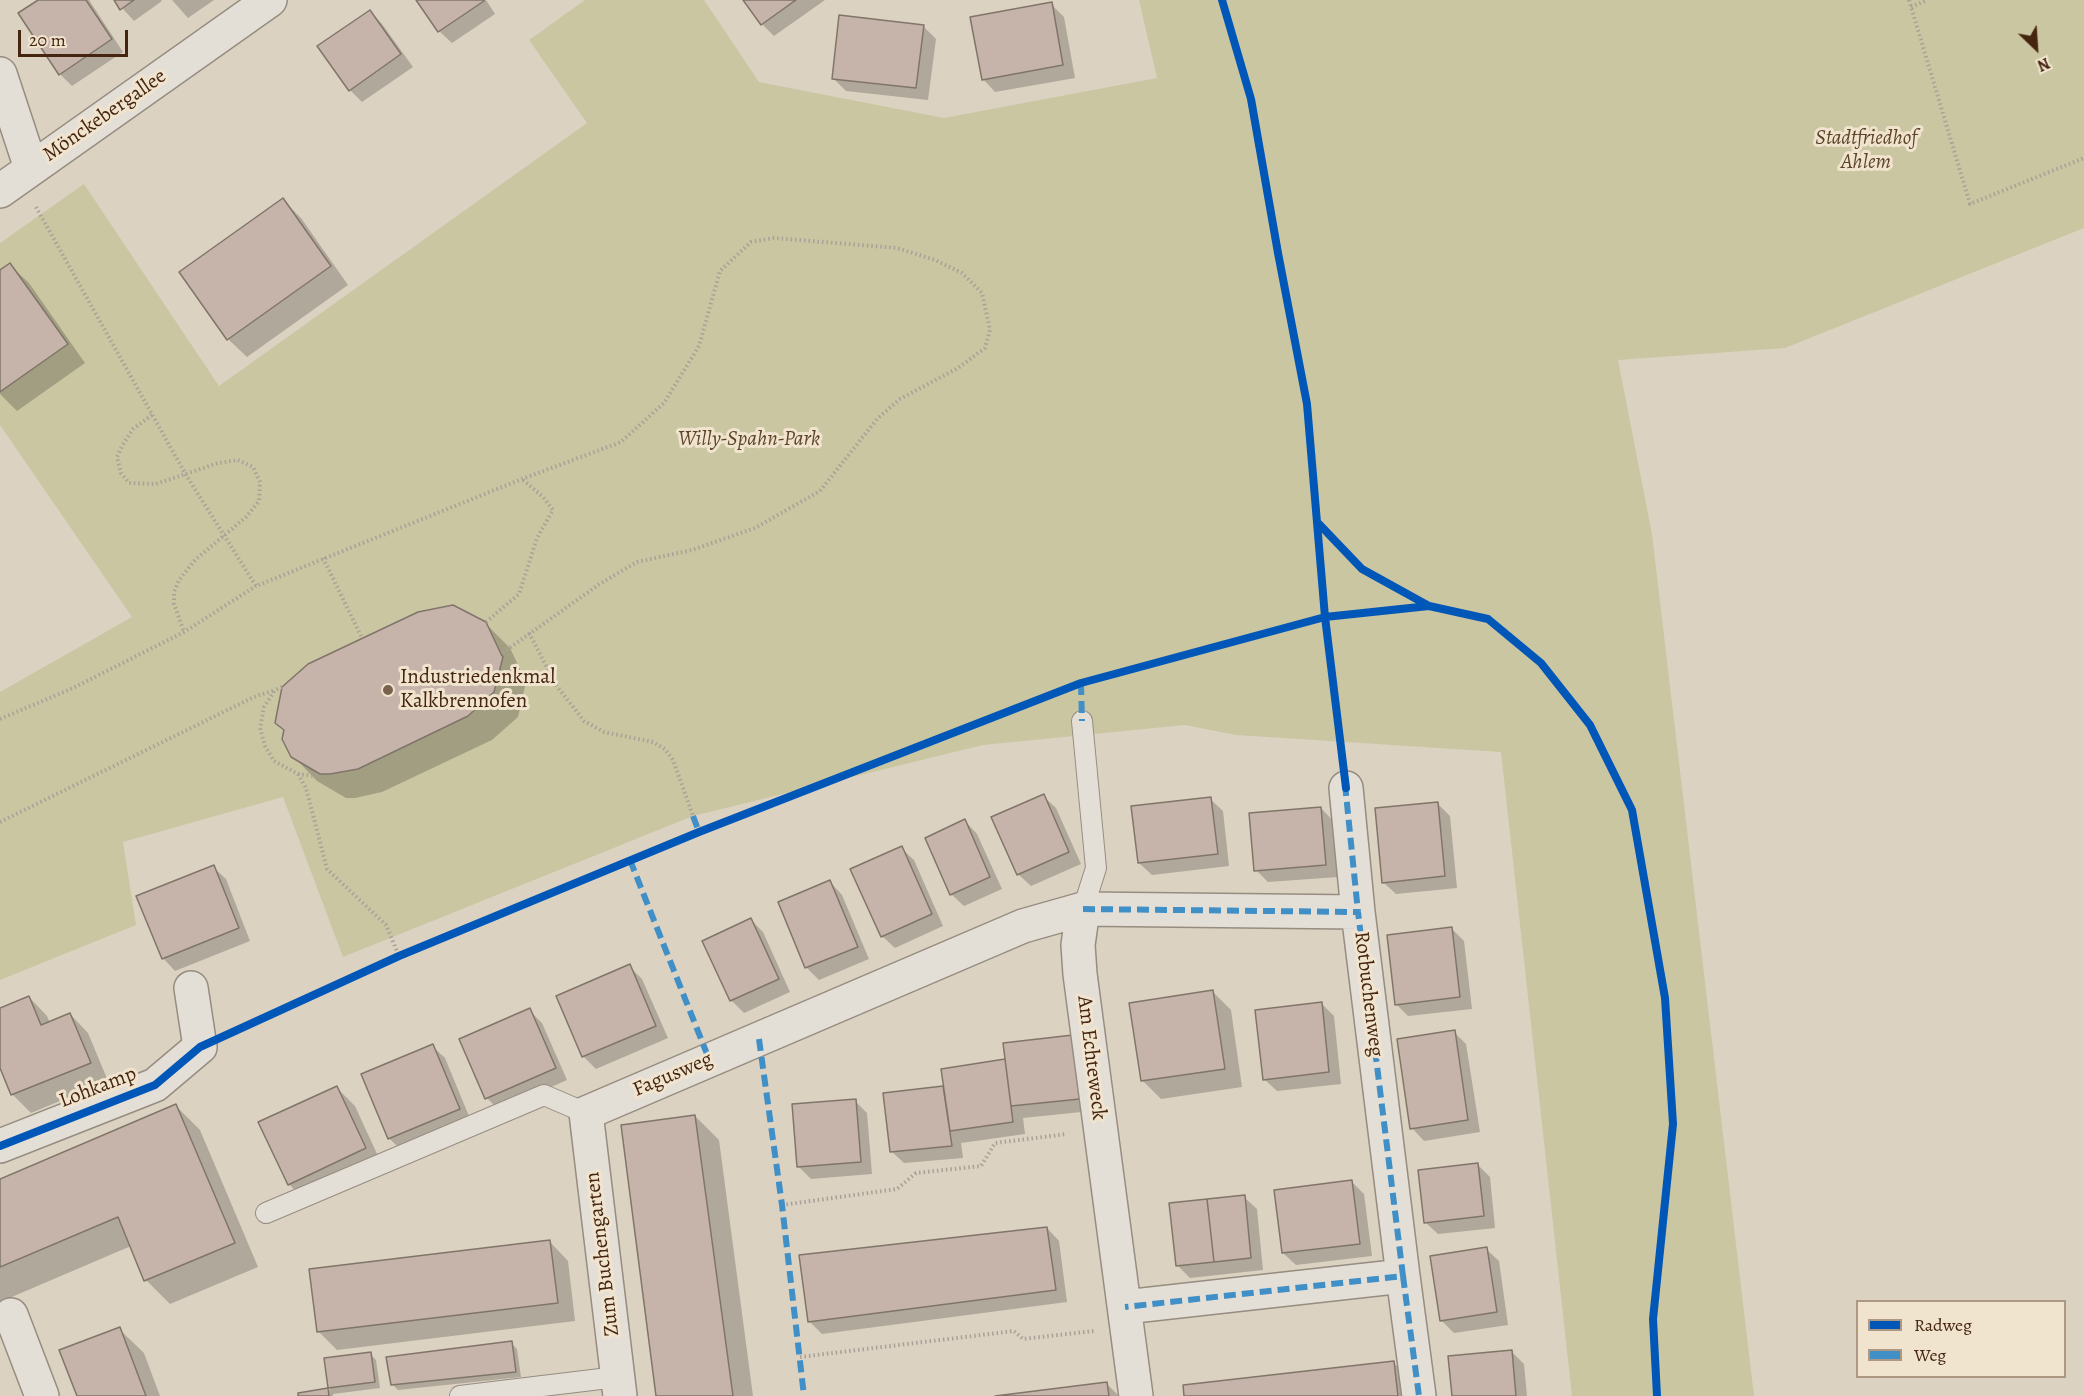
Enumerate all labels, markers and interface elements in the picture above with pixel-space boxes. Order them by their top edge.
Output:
scale bar [21,18,130,56]
north arrow [2006,18,2066,78]
text: 20 m [29,28,66,52]
text: N [2034,52,2054,77]
street label: Mönckebergallee [38,64,172,168]
park label: Stadtfriedhof Ahlem [1815,126,1917,176]
park label: Willy-Spahn-Park [678,427,820,453]
place label: Industriedenkmal Kalkbrennofen [400,665,555,715]
marker: Industriedenkmal Kalkbrennofen [381,683,395,697]
street label: Rotbuchenweg [1348,930,1388,1058]
street label: Am Echteweck [1071,994,1111,1122]
street label: Fagusweg [629,1047,717,1103]
street label: Lohkamp [56,1062,140,1114]
street label: Zum Buchengarten [580,1170,626,1338]
legend [1856,1300,2066,1378]
text: Radweg [1914,1313,1972,1337]
text: Weg [1914,1343,1946,1367]

